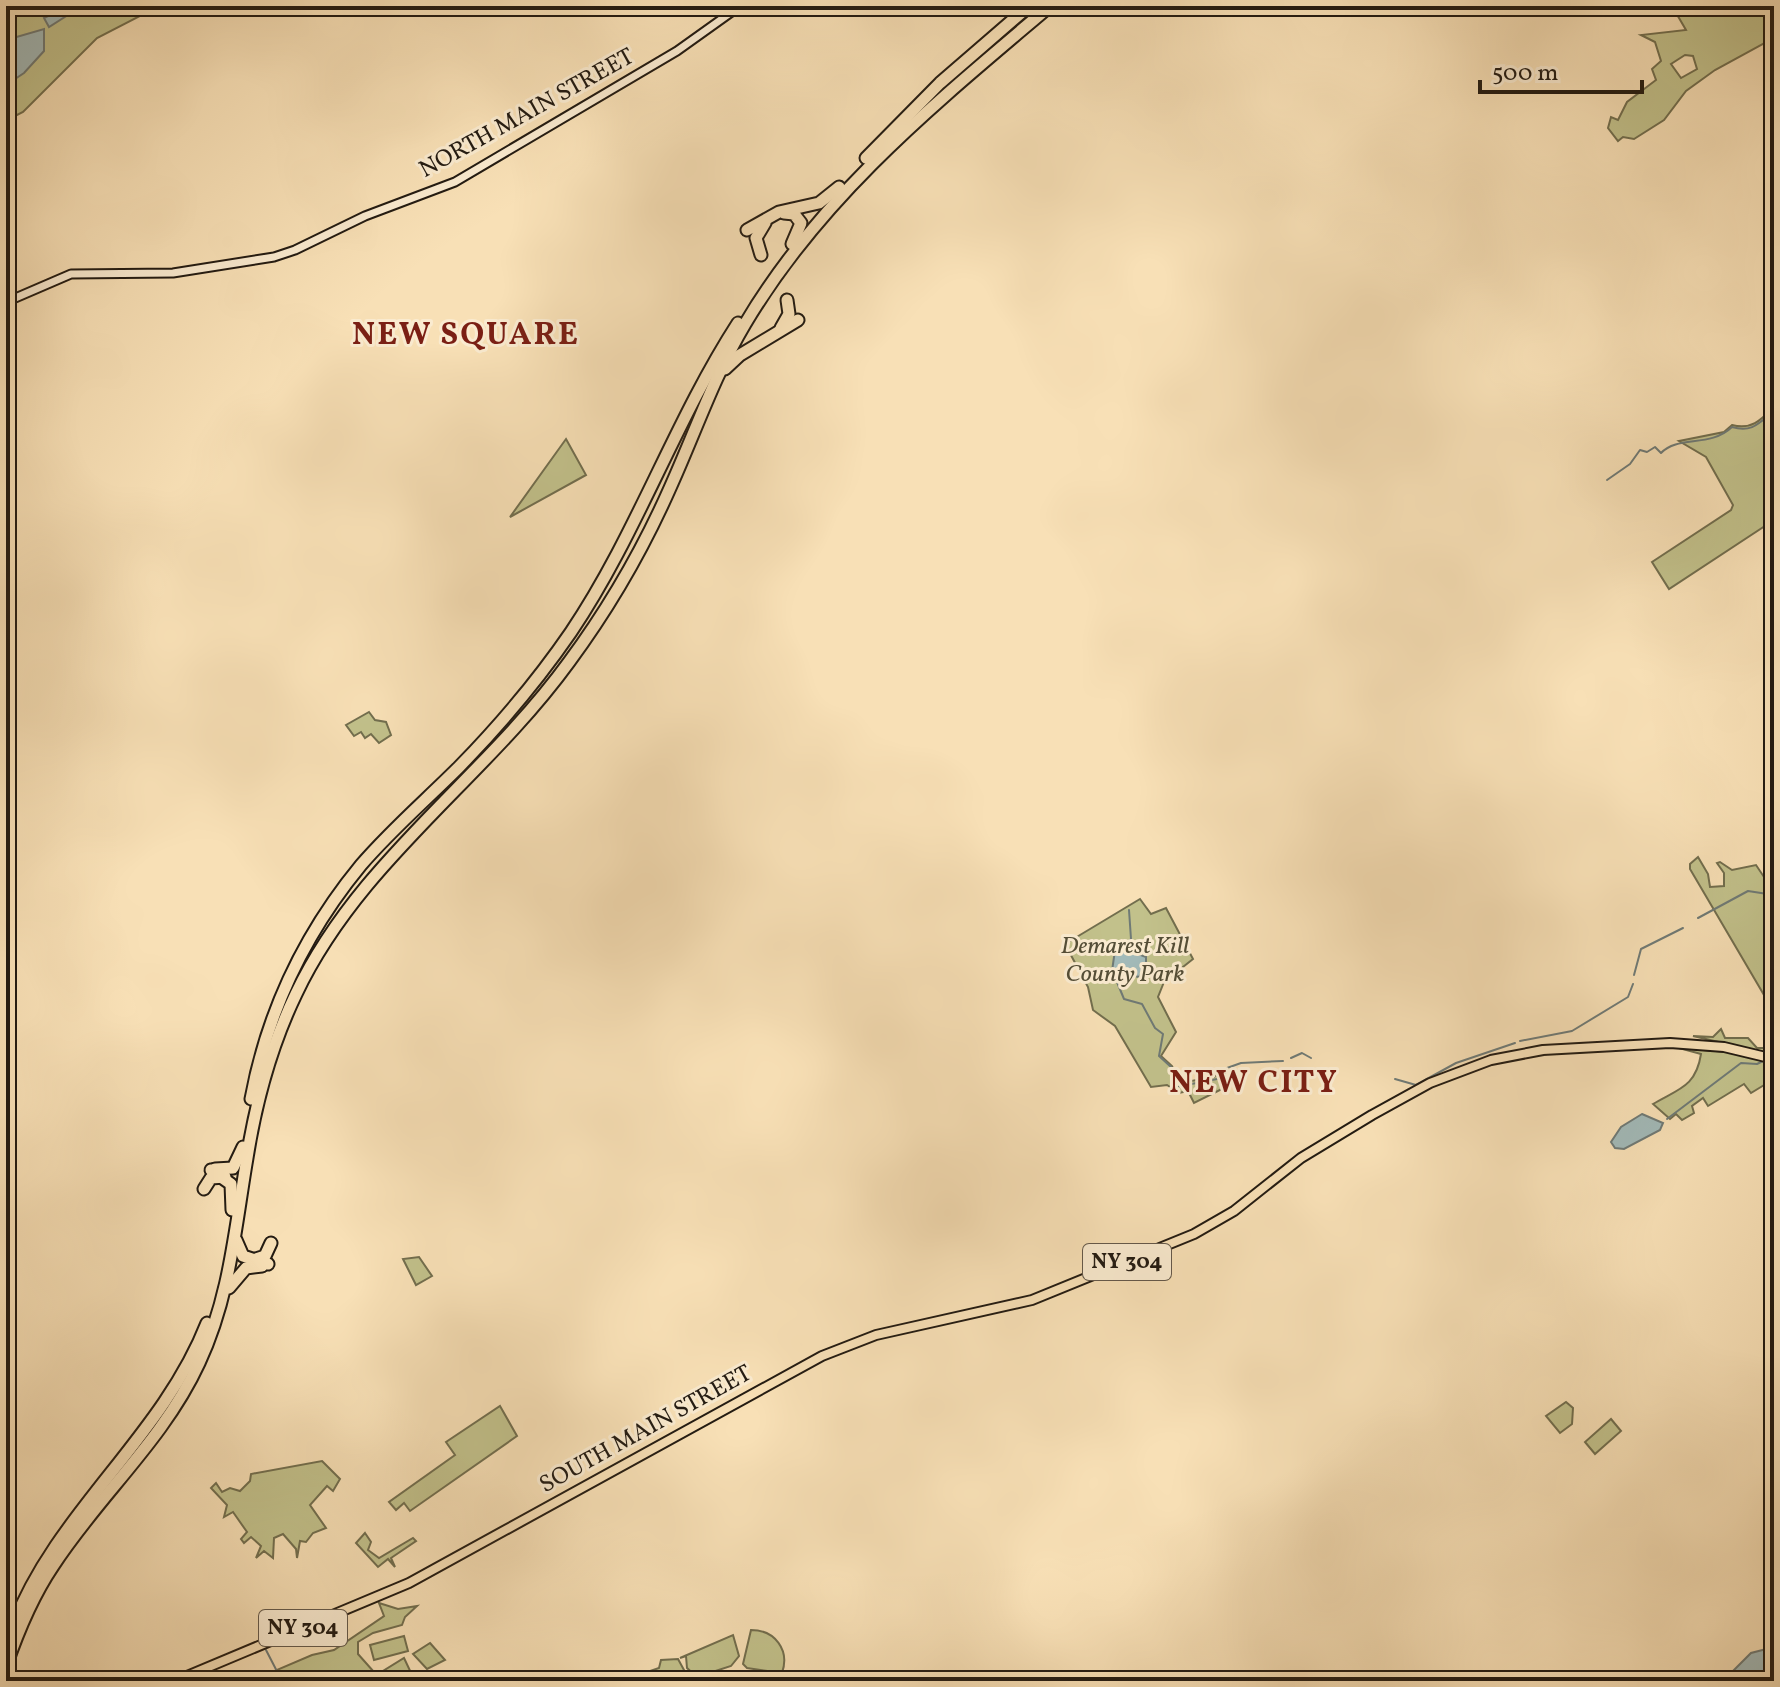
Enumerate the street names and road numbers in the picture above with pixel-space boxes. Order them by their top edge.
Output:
street label: NORTH MAIN STREET [413,41,641,187]
road number: NY 304 [1083,1244,1171,1280]
street label: SOUTH MAIN STREET [534,1357,758,1503]
road number: NY 304 [259,1610,347,1646]

